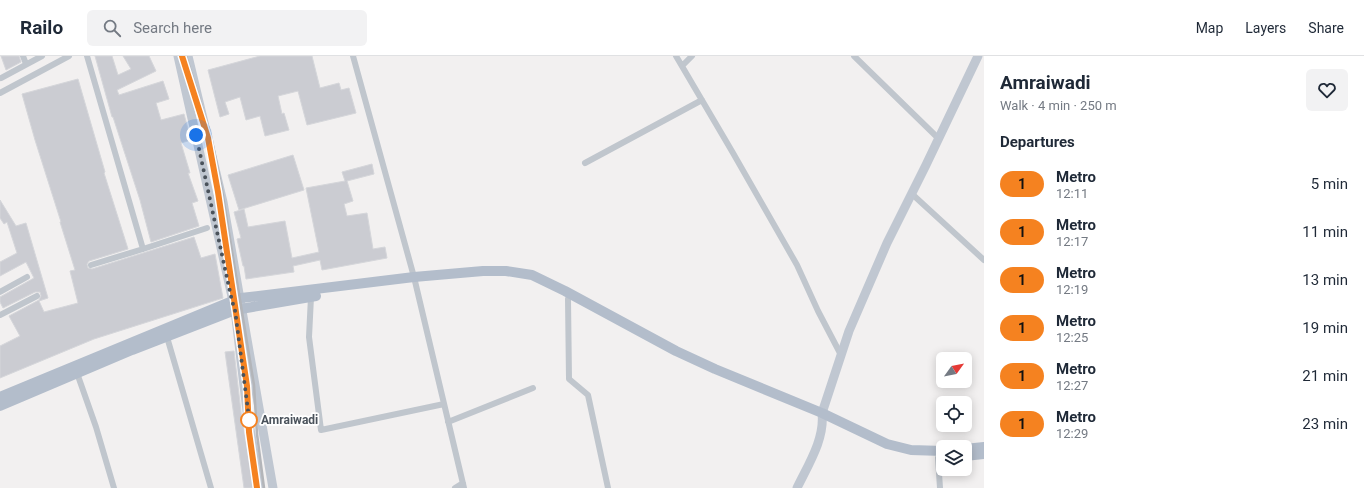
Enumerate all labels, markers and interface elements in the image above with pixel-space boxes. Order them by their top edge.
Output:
search box [87,10,367,46]
text: Railo [20,16,63,39]
icon: search [101,17,123,39]
text: Search here [133,19,212,37]
text: Map [1196,20,1223,36]
text: Layers [1245,20,1286,36]
text: Share [1308,20,1344,36]
button: heart [1306,69,1348,111]
text: Amraiwadi [1000,71,1091,94]
text: Walk · 4 min · 250 m [1000,98,1117,113]
your location [186,125,206,145]
text: Departures [1000,133,1075,151]
text: Metro [1056,168,1096,186]
text: 5 min [1311,175,1348,193]
text: 1 [1018,176,1026,192]
text: 12:11 [1056,186,1088,201]
text: Metro [1056,216,1096,234]
text: 11 min [1302,223,1348,241]
text: 1 [1018,224,1026,240]
text: 12:17 [1056,234,1088,249]
text: Metro [1056,264,1096,282]
text: 13 min [1302,271,1348,289]
text: 1 [1018,272,1026,288]
text: 12:19 [1056,282,1088,297]
text: Metro [1056,312,1096,330]
text: 19 min [1302,319,1348,337]
text: 1 [1018,320,1026,336]
text: 12:25 [1056,330,1088,345]
north arrow [936,352,972,388]
map controls [936,352,972,476]
text: Metro [1056,360,1096,378]
text: 21 min [1302,367,1348,385]
text: 1 [1018,368,1026,384]
text: 12:27 [1056,378,1088,393]
button: locate [936,396,972,432]
text: Metro [1056,408,1096,426]
marker: Amraiwadi [240,411,258,429]
place label: Amraiwadi [261,413,318,427]
text: 23 min [1302,415,1348,433]
text: 1 [1018,416,1026,432]
text: 12:29 [1056,426,1088,441]
button: layers [936,440,972,476]

